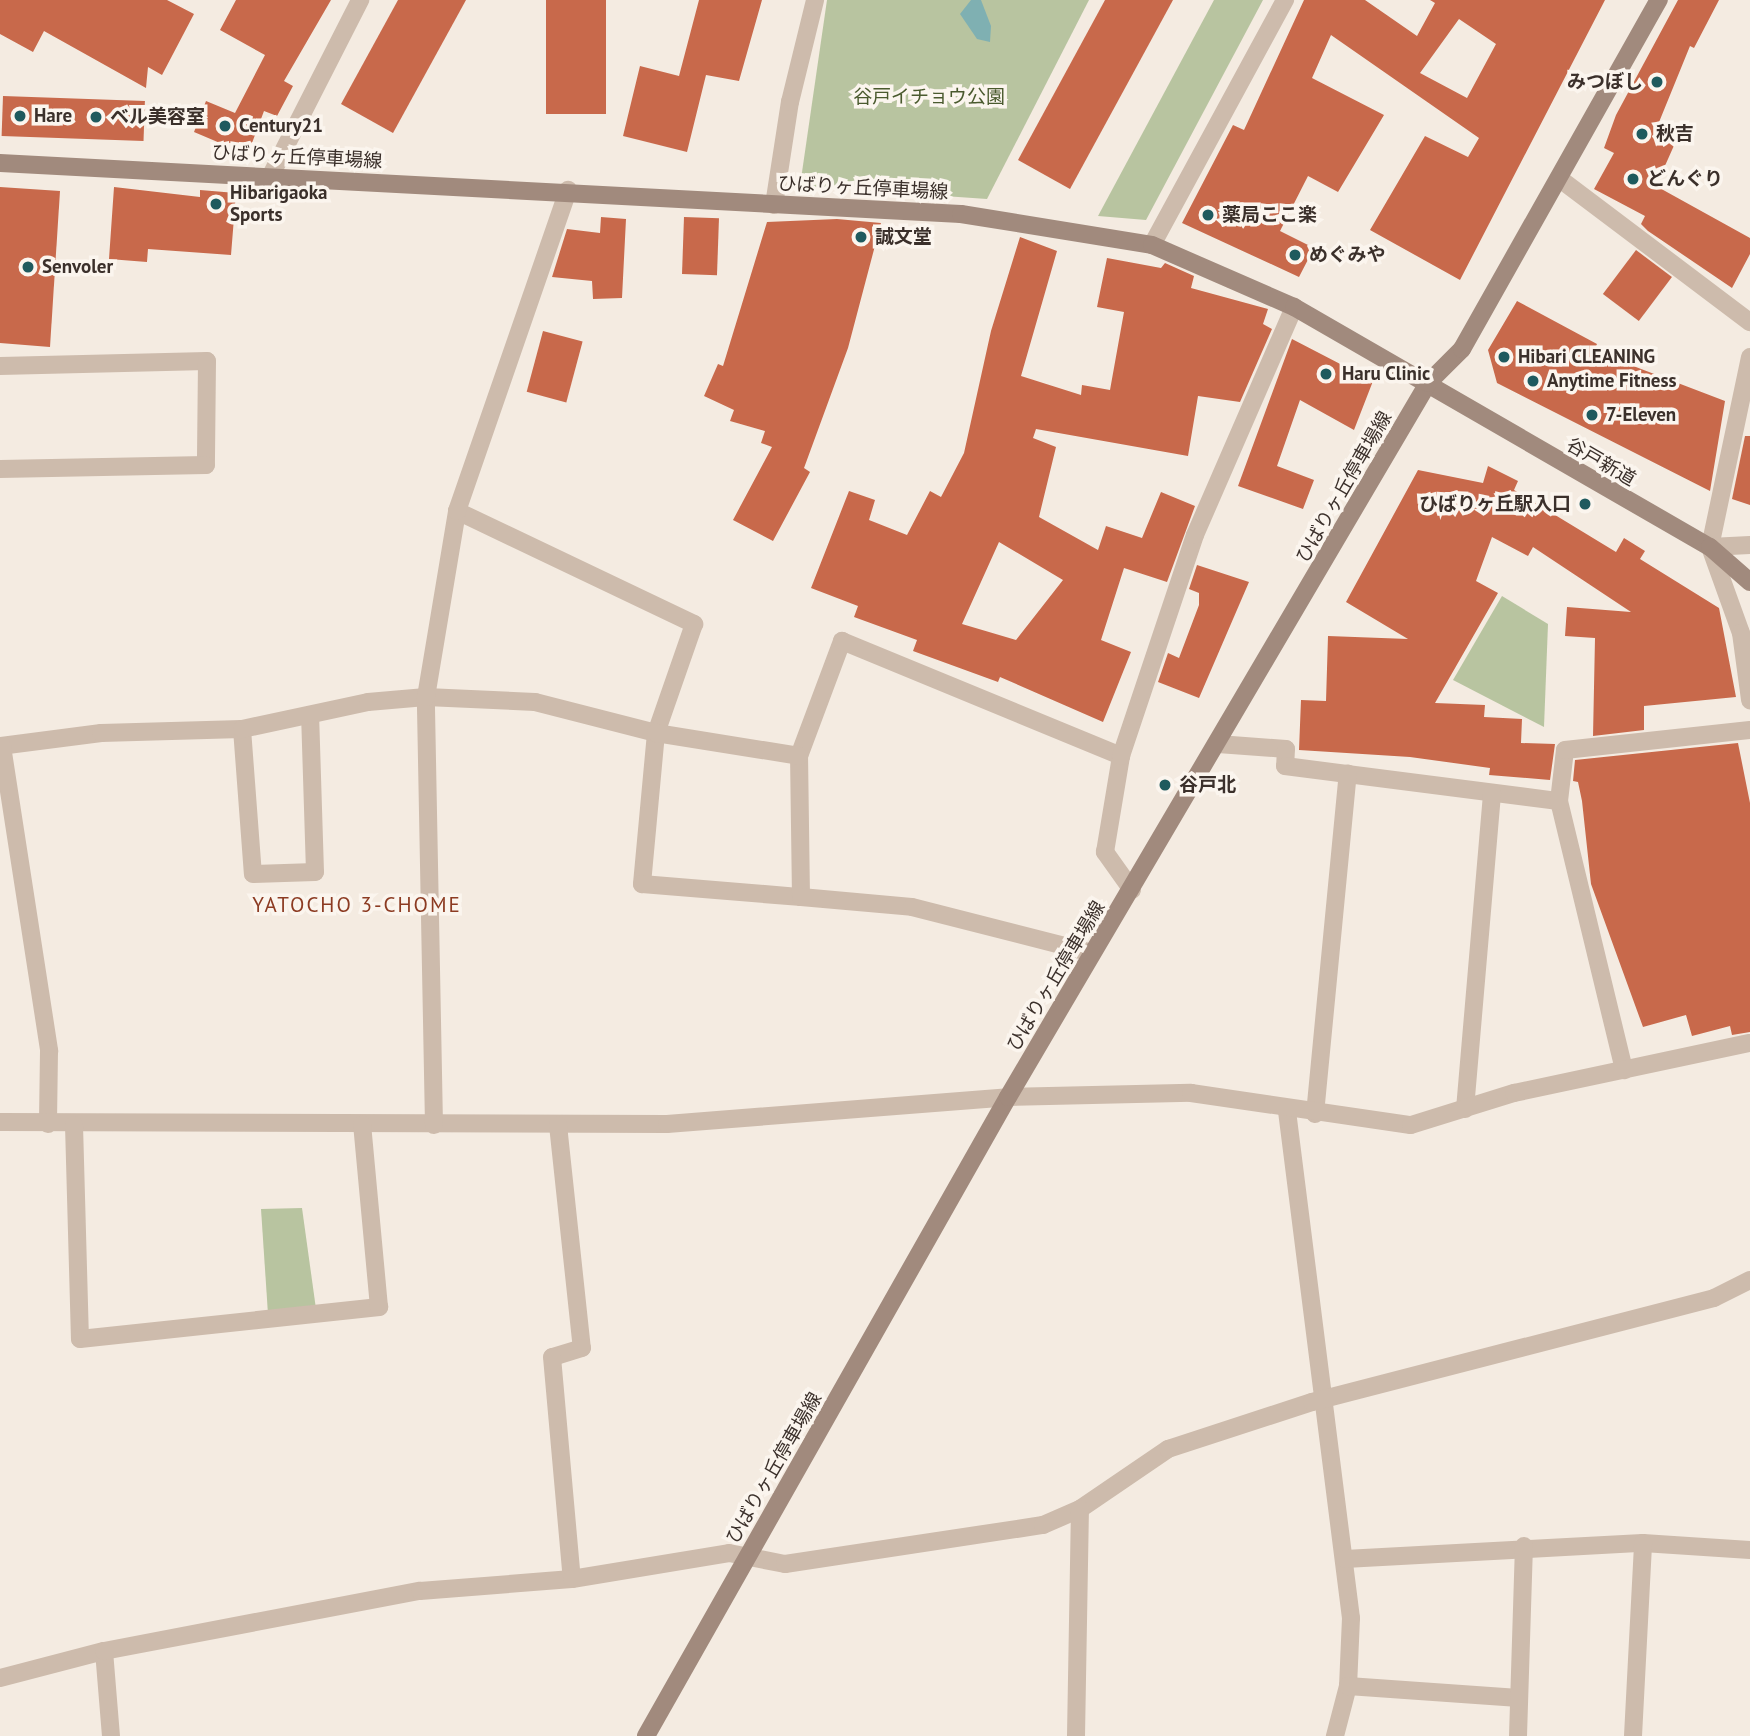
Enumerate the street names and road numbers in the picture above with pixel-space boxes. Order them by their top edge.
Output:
street label: ひばりヶ丘停車場線 [211,141,383,173]
street label: ひばりヶ丘停車場線 [777,172,949,204]
street label: ひばりヶ丘停車場線 [1291,407,1397,567]
street label: 谷戸新道 [1562,433,1640,491]
street label: ひばりヶ丘停車場線 [1002,897,1110,1055]
street label: ひばりヶ丘停車場線 [721,1388,827,1548]

